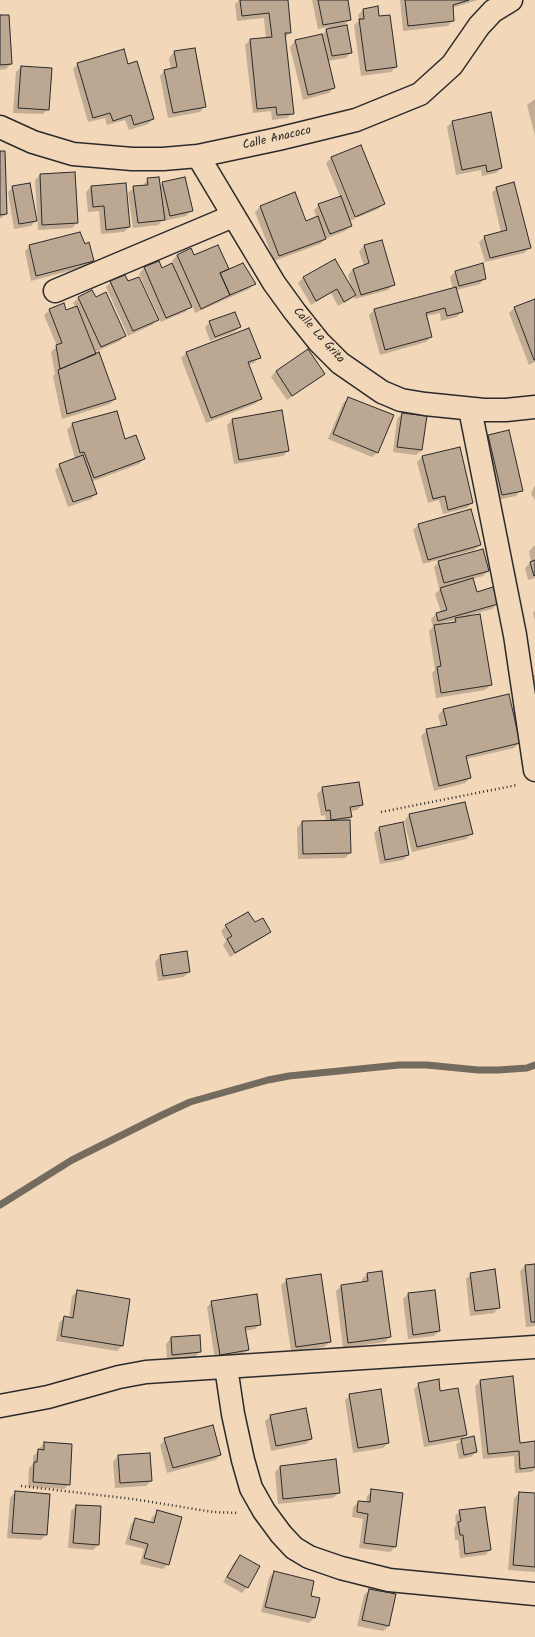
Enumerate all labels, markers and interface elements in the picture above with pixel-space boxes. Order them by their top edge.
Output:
street label: Calle Anacoco [241,124,313,154]
street label: Calle La Grita [289,305,347,367]

